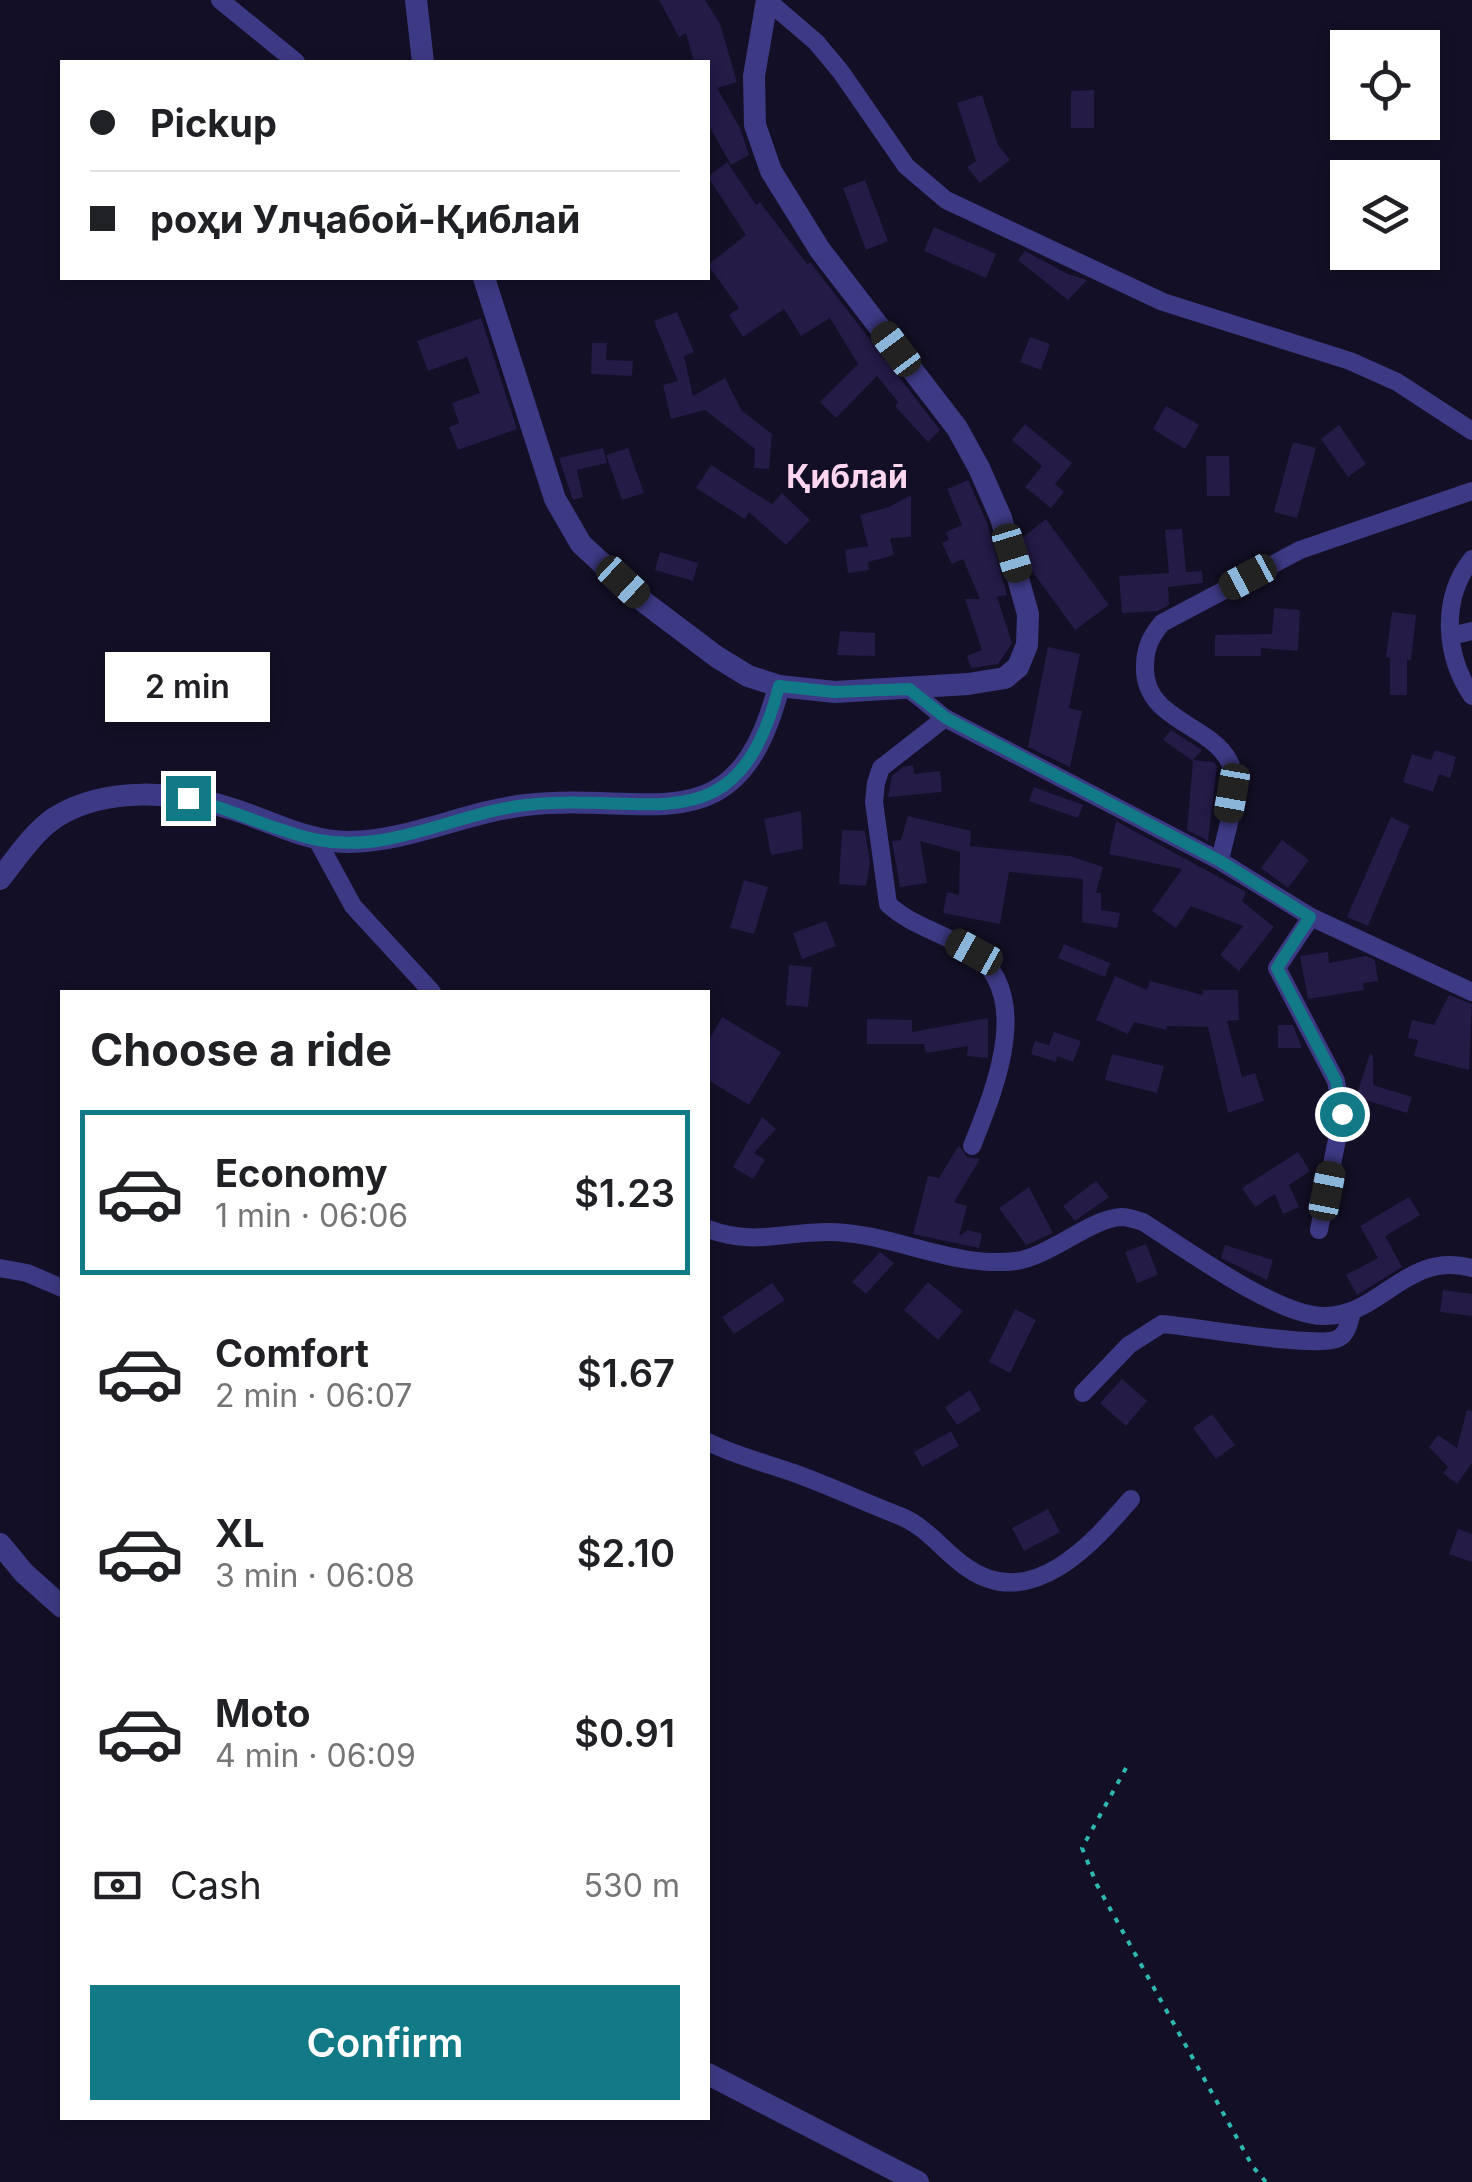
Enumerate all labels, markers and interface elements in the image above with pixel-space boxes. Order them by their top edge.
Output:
map controls [1330,30,1440,270]
button: locate [1330,30,1440,140]
text: Pickup [150,100,277,146]
button: layers [1330,160,1440,270]
text: роҳи Улҷабой-Қиблаӣ [150,196,580,242]
car [866,316,926,382]
district label: Қиблаӣ [786,457,908,496]
car [989,520,1035,586]
car [1214,550,1282,604]
car [591,551,655,613]
callout: 2 min [106,653,270,723]
text: 2 min [145,667,230,706]
car [1212,761,1252,825]
route end [166,776,211,821]
car [940,924,1008,980]
text: Choose a ride [90,1022,392,1077]
route start [1320,1092,1365,1137]
icon: car [95,1148,185,1238]
text: Economy [215,1150,388,1196]
car [1307,1159,1347,1223]
text: $1.23 [574,1170,675,1216]
text: 1 min · 06:06 [215,1196,408,1235]
icon: car [95,1328,185,1418]
text: Comfort [215,1330,369,1376]
text: $1.67 [577,1350,675,1396]
text: 2 min · 06:07 [215,1376,412,1415]
icon: car [95,1508,185,1598]
text: XL [215,1510,265,1556]
text: $2.10 [577,1530,675,1576]
text: 3 min · 06:08 [215,1556,415,1595]
icon: car [95,1688,185,1778]
text: Moto [215,1690,311,1736]
text: $0.91 [574,1710,675,1756]
text: 4 min · 06:09 [215,1736,416,1775]
icon: cash [90,1858,145,1913]
text: Cash [170,1862,262,1908]
text: 530 m [584,1866,680,1905]
button: Confirm [90,1985,680,2100]

